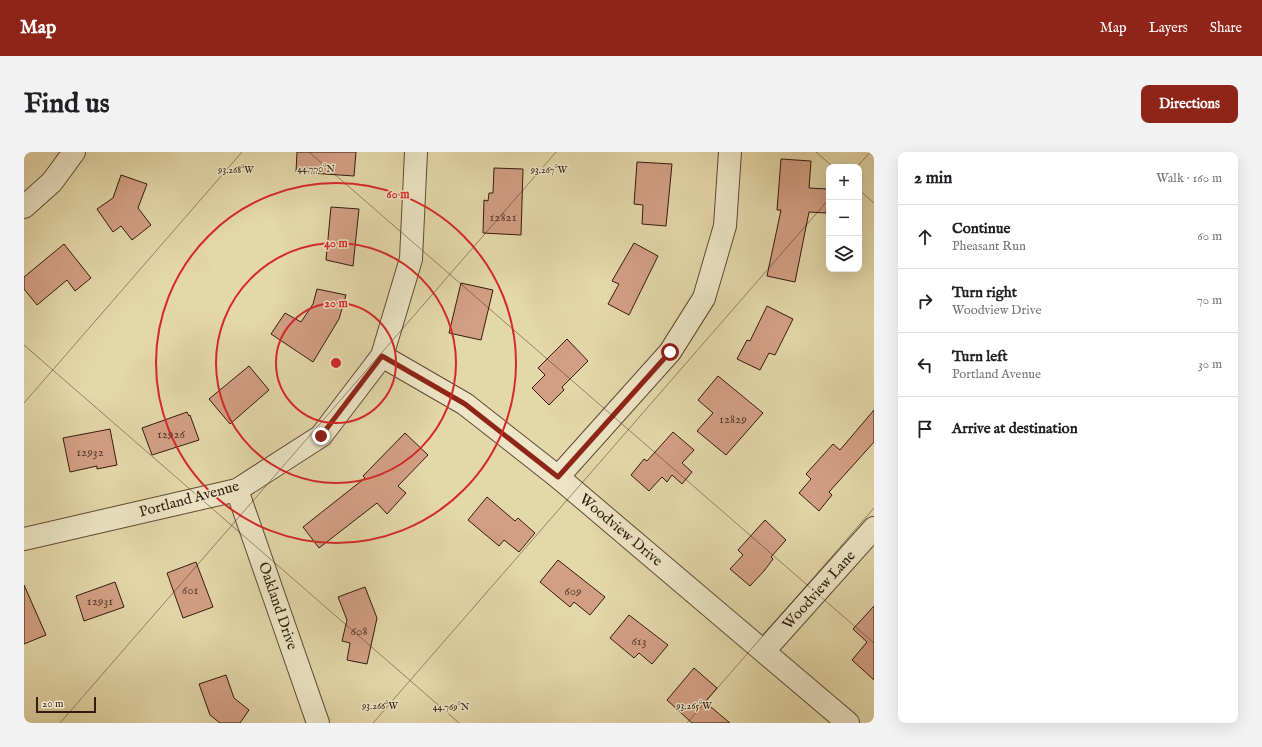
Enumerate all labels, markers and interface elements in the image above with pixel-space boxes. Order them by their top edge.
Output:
text: Map [20,16,56,40]
text: Map [1100,19,1127,37]
text: Layers [1149,19,1188,37]
text: Share [1210,19,1242,37]
button: Directions [1141,85,1238,123]
text: Find us [24,87,110,122]
text: 44.770°N [297,163,335,176]
text: 93.268°W [217,164,254,177]
text: 93.267°W [530,164,568,177]
map controls [826,164,862,272]
button: + [826,164,862,200]
text: 2 min [914,168,952,189]
text: Walk · 160 m [1156,170,1222,187]
text: 60 m [387,187,410,202]
button: − [826,200,862,236]
house number: 12821 [490,209,517,226]
text: Continue [952,219,1010,238]
icon: ahead [914,226,936,248]
text: 60 m [1197,228,1222,245]
text: 40 m [324,236,349,251]
button: layers [826,236,862,272]
text: Pheasant Run [952,238,1026,255]
text: Turn right [952,283,1017,302]
icon: right [914,290,936,312]
text: 70 m [1197,292,1222,309]
text: 20 m [324,296,348,311]
text: Woodview Drive [952,302,1041,319]
route start [661,343,679,361]
text: Turn left [952,347,1008,366]
icon: left [914,354,936,376]
centre of rings [329,356,343,370]
text: 30 m [1198,356,1222,373]
text: Portland Avenue [952,366,1041,383]
house number: 12829 [719,411,747,428]
icon: arrive [914,418,936,440]
text: Arrive at destination [952,419,1078,438]
house number: 12926 [157,426,186,443]
route end [312,427,330,445]
house number: 12932 [76,444,104,461]
street label: Portland Avenue [137,476,241,521]
street label: Woodview Drive [575,490,667,570]
street label: Woodview Lane [778,546,860,634]
street label: Oakland Drive [254,560,302,653]
house number: 601 [182,582,198,599]
house number: 609 [564,583,582,600]
house number: 12931 [87,593,113,610]
house number: 608 [351,623,367,640]
house number: 613 [631,633,647,650]
scale bar [36,695,96,714]
text: 20 m [42,697,63,711]
text: 93.266°W [361,700,398,713]
text: 93.265°W [675,700,712,713]
text: 44.769°N [433,701,470,714]

